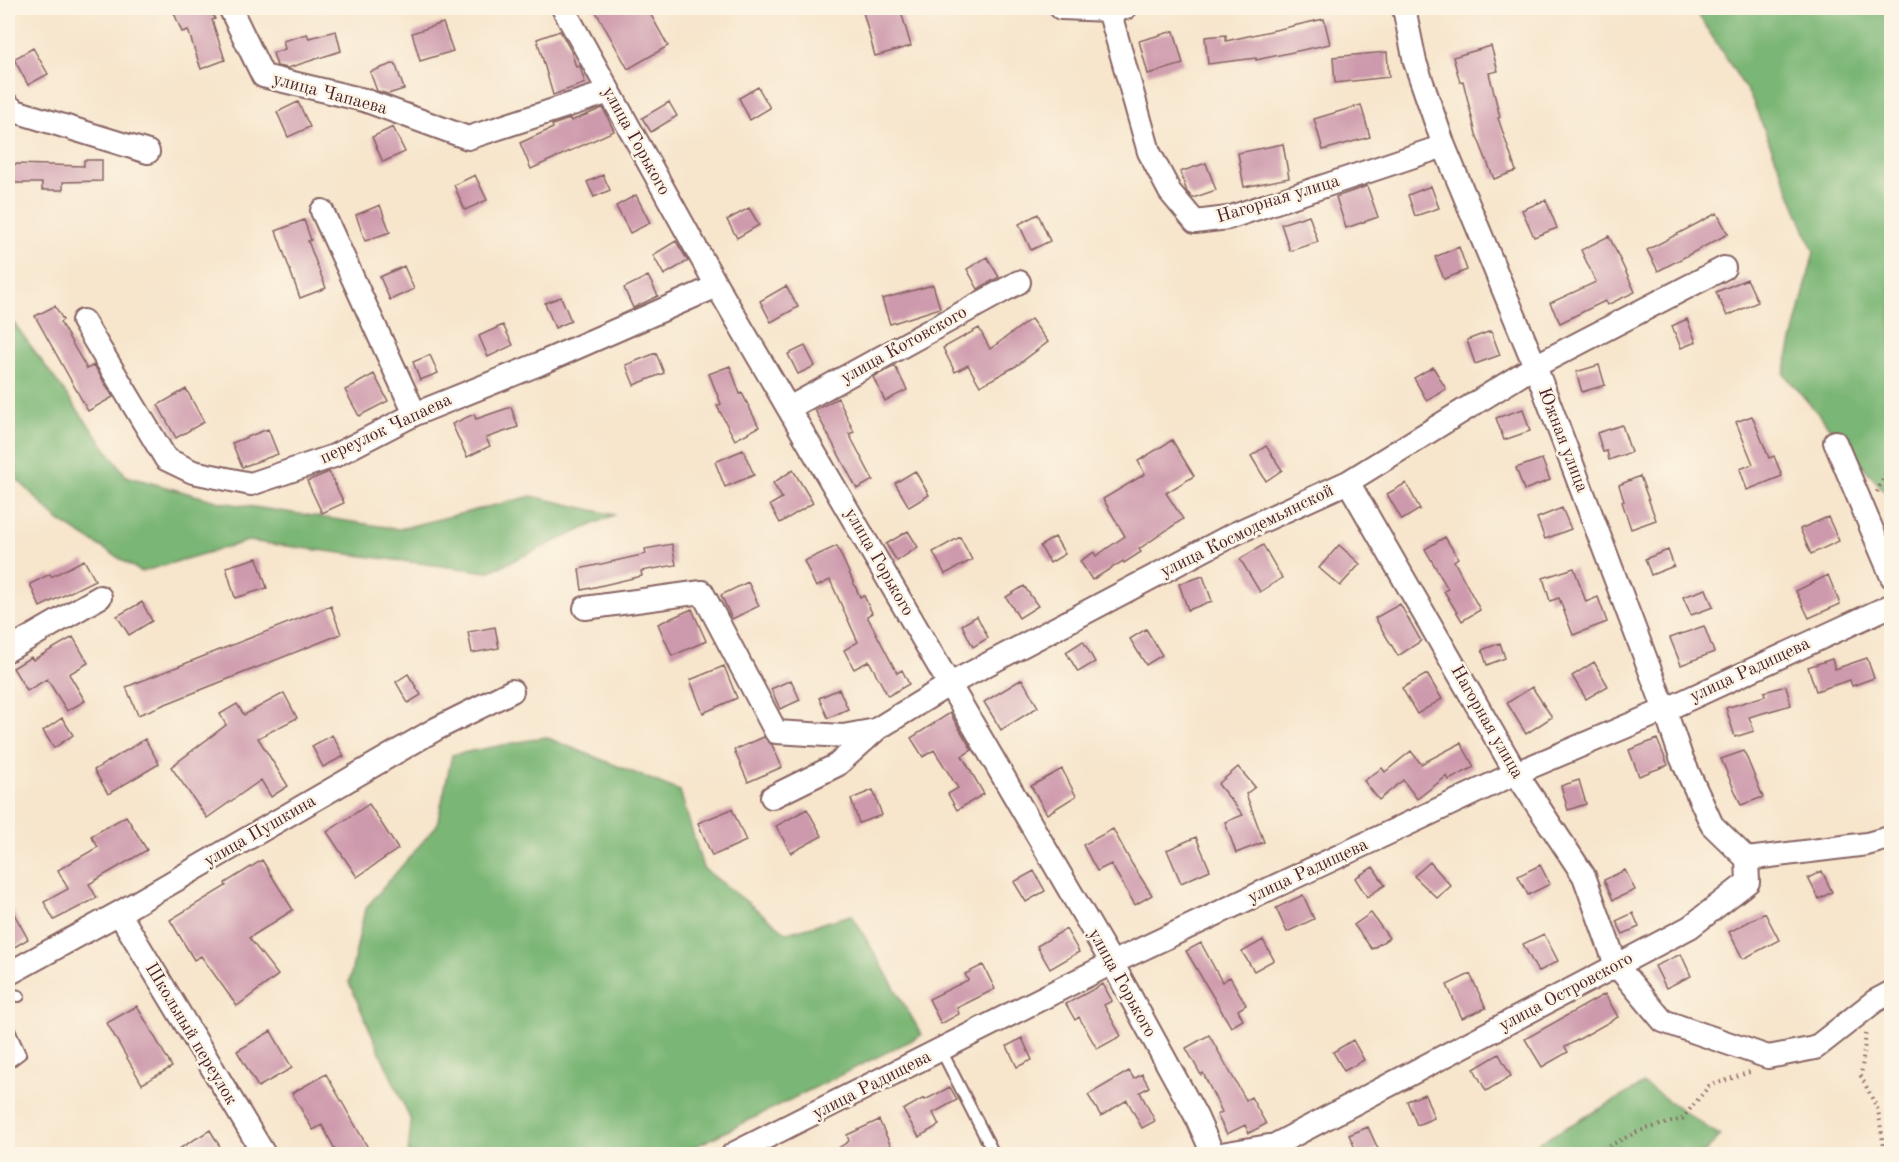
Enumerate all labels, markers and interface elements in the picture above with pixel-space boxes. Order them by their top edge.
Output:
street label: улица Чапаева [271,70,389,118]
street label: улица Горького [599,84,673,198]
street label: Нагорная улица [1214,172,1342,226]
street label: улица Котовского [838,303,970,387]
street label: Южная улица [1535,385,1591,495]
street label: переулок Чапаева [317,391,455,467]
street label: улица Космодемьянской [1158,481,1336,581]
street label: улица Горького [841,505,917,619]
street label: улица Радищева [1687,634,1813,706]
street label: Нагорная улица [1447,662,1527,782]
street label: улица Пушкина [201,792,319,870]
street label: улица Радищева [1245,835,1371,907]
street label: улица Горького [1085,926,1159,1040]
street label: улица Островского [1496,949,1636,1035]
street label: Школьный переулок [142,960,240,1108]
street label: улица Радищева [810,1047,934,1123]

